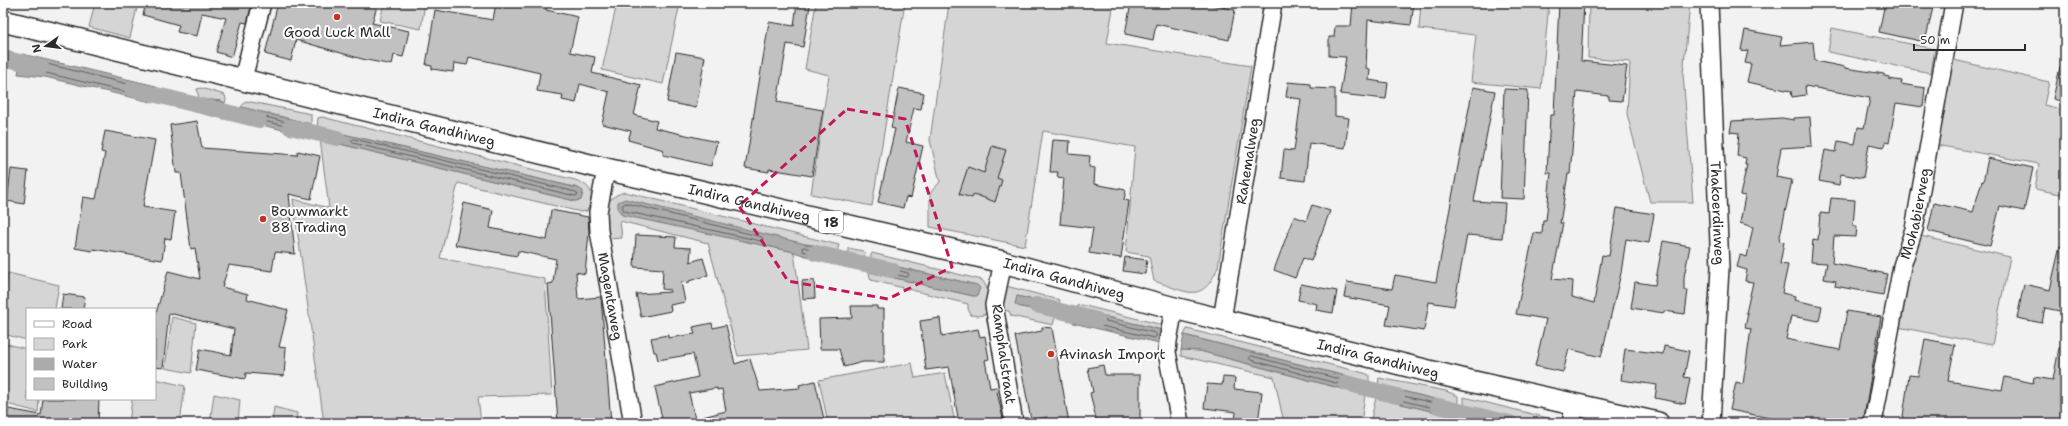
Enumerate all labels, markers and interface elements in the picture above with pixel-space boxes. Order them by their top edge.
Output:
marker: Good Luck Mall [332,12,342,22]
place label: Good Luck Mall [284,23,391,41]
north arrow [26,26,66,66]
scale bar [1914,26,2025,52]
text: 50 m [1920,32,1950,48]
text: N [28,42,45,54]
street label: Indira Gandhiweg [371,103,497,150]
street label: Rahemalweg [1232,116,1263,206]
street label: Thakoerdinweg [1707,160,1729,265]
street label: Mohabierweg [1896,166,1934,262]
street label: Indira Gandhiweg [686,180,812,226]
place label: Bouwmarkt 88 Trading [271,202,348,236]
road number: 18 [819,211,843,233]
marker: Bouwmarkt 88 Trading [258,214,268,224]
street label: Magentaweg [594,251,627,342]
street label: Indira Gandhiweg [1001,254,1127,303]
street label: Ramphalstraat [988,303,1020,405]
legend [26,308,156,400]
text: Road [62,316,93,332]
street label: Indira Gandhiweg [1315,335,1441,382]
text: Park [62,336,88,352]
place label: Avinash Import [1059,345,1166,363]
marker: Avinash Import [1046,349,1056,359]
text: Water [62,356,98,372]
text: Building [62,376,108,392]

